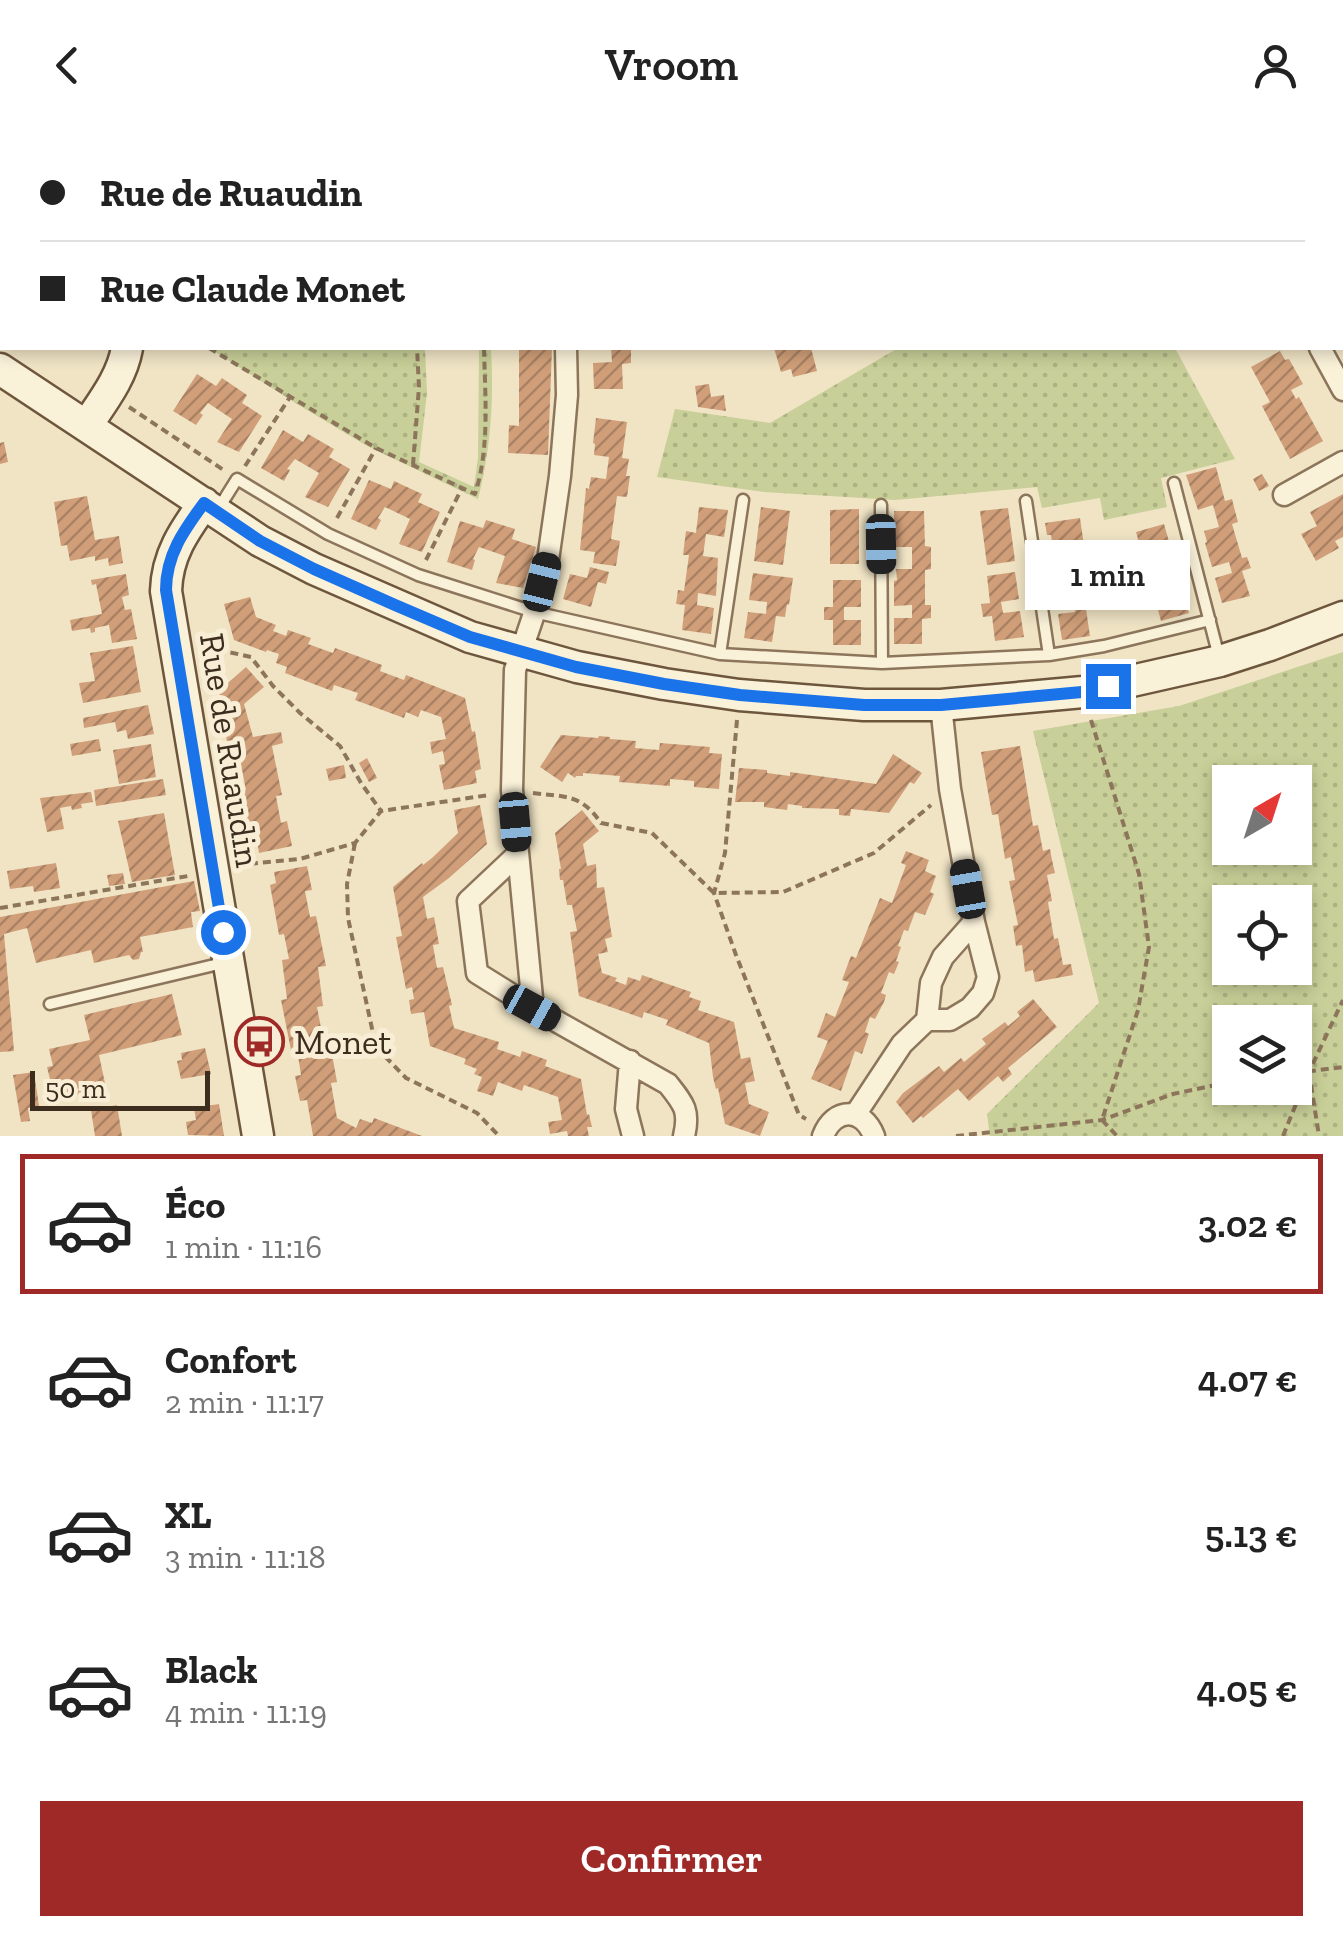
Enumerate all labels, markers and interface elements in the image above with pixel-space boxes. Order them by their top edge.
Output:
icon: back [40,38,95,93]
text: Vroom [605,38,738,92]
icon: person [1248,38,1303,93]
text: Rue de Ruaudin [100,170,362,216]
text: Rue Claude Monet [100,266,405,312]
car [865,514,897,574]
callout: 1 min [1026,541,1190,611]
car [520,549,564,615]
text: 1 min [1070,556,1145,594]
street label: Rue de Ruaudin [191,630,269,870]
route end [1086,664,1131,709]
north arrow [1212,765,1312,865]
map controls [1212,765,1312,1105]
car [497,791,533,853]
car [948,857,988,921]
button: locate [1212,885,1312,985]
route start [201,910,246,955]
car [498,980,566,1036]
button: layers [1212,1005,1312,1105]
bus stop icon: Monet [233,1016,285,1068]
place label: Monet [294,1021,392,1063]
scale bar [30,1066,210,1110]
text: 50 m [45,1072,106,1105]
icon: car [45,1179,135,1269]
text: Éco [165,1182,225,1228]
text: 3.02 € [1198,1201,1298,1247]
text: 1 min · 11:16 [165,1228,322,1266]
icon: car [45,1334,135,1424]
text: Confort [165,1337,296,1383]
text: 4.07 € [1198,1356,1298,1402]
text: 2 min · 11:17 [165,1383,324,1421]
icon: car [45,1489,135,1579]
text: XL [165,1492,212,1538]
text: 5.13 € [1205,1511,1298,1557]
text: 3 min · 11:18 [165,1538,326,1576]
icon: car [45,1644,135,1734]
text: Black [165,1647,258,1693]
text: 4.05 € [1196,1666,1298,1712]
text: 4 min · 11:19 [165,1693,327,1731]
button: Confirmer [40,1801,1303,1916]

